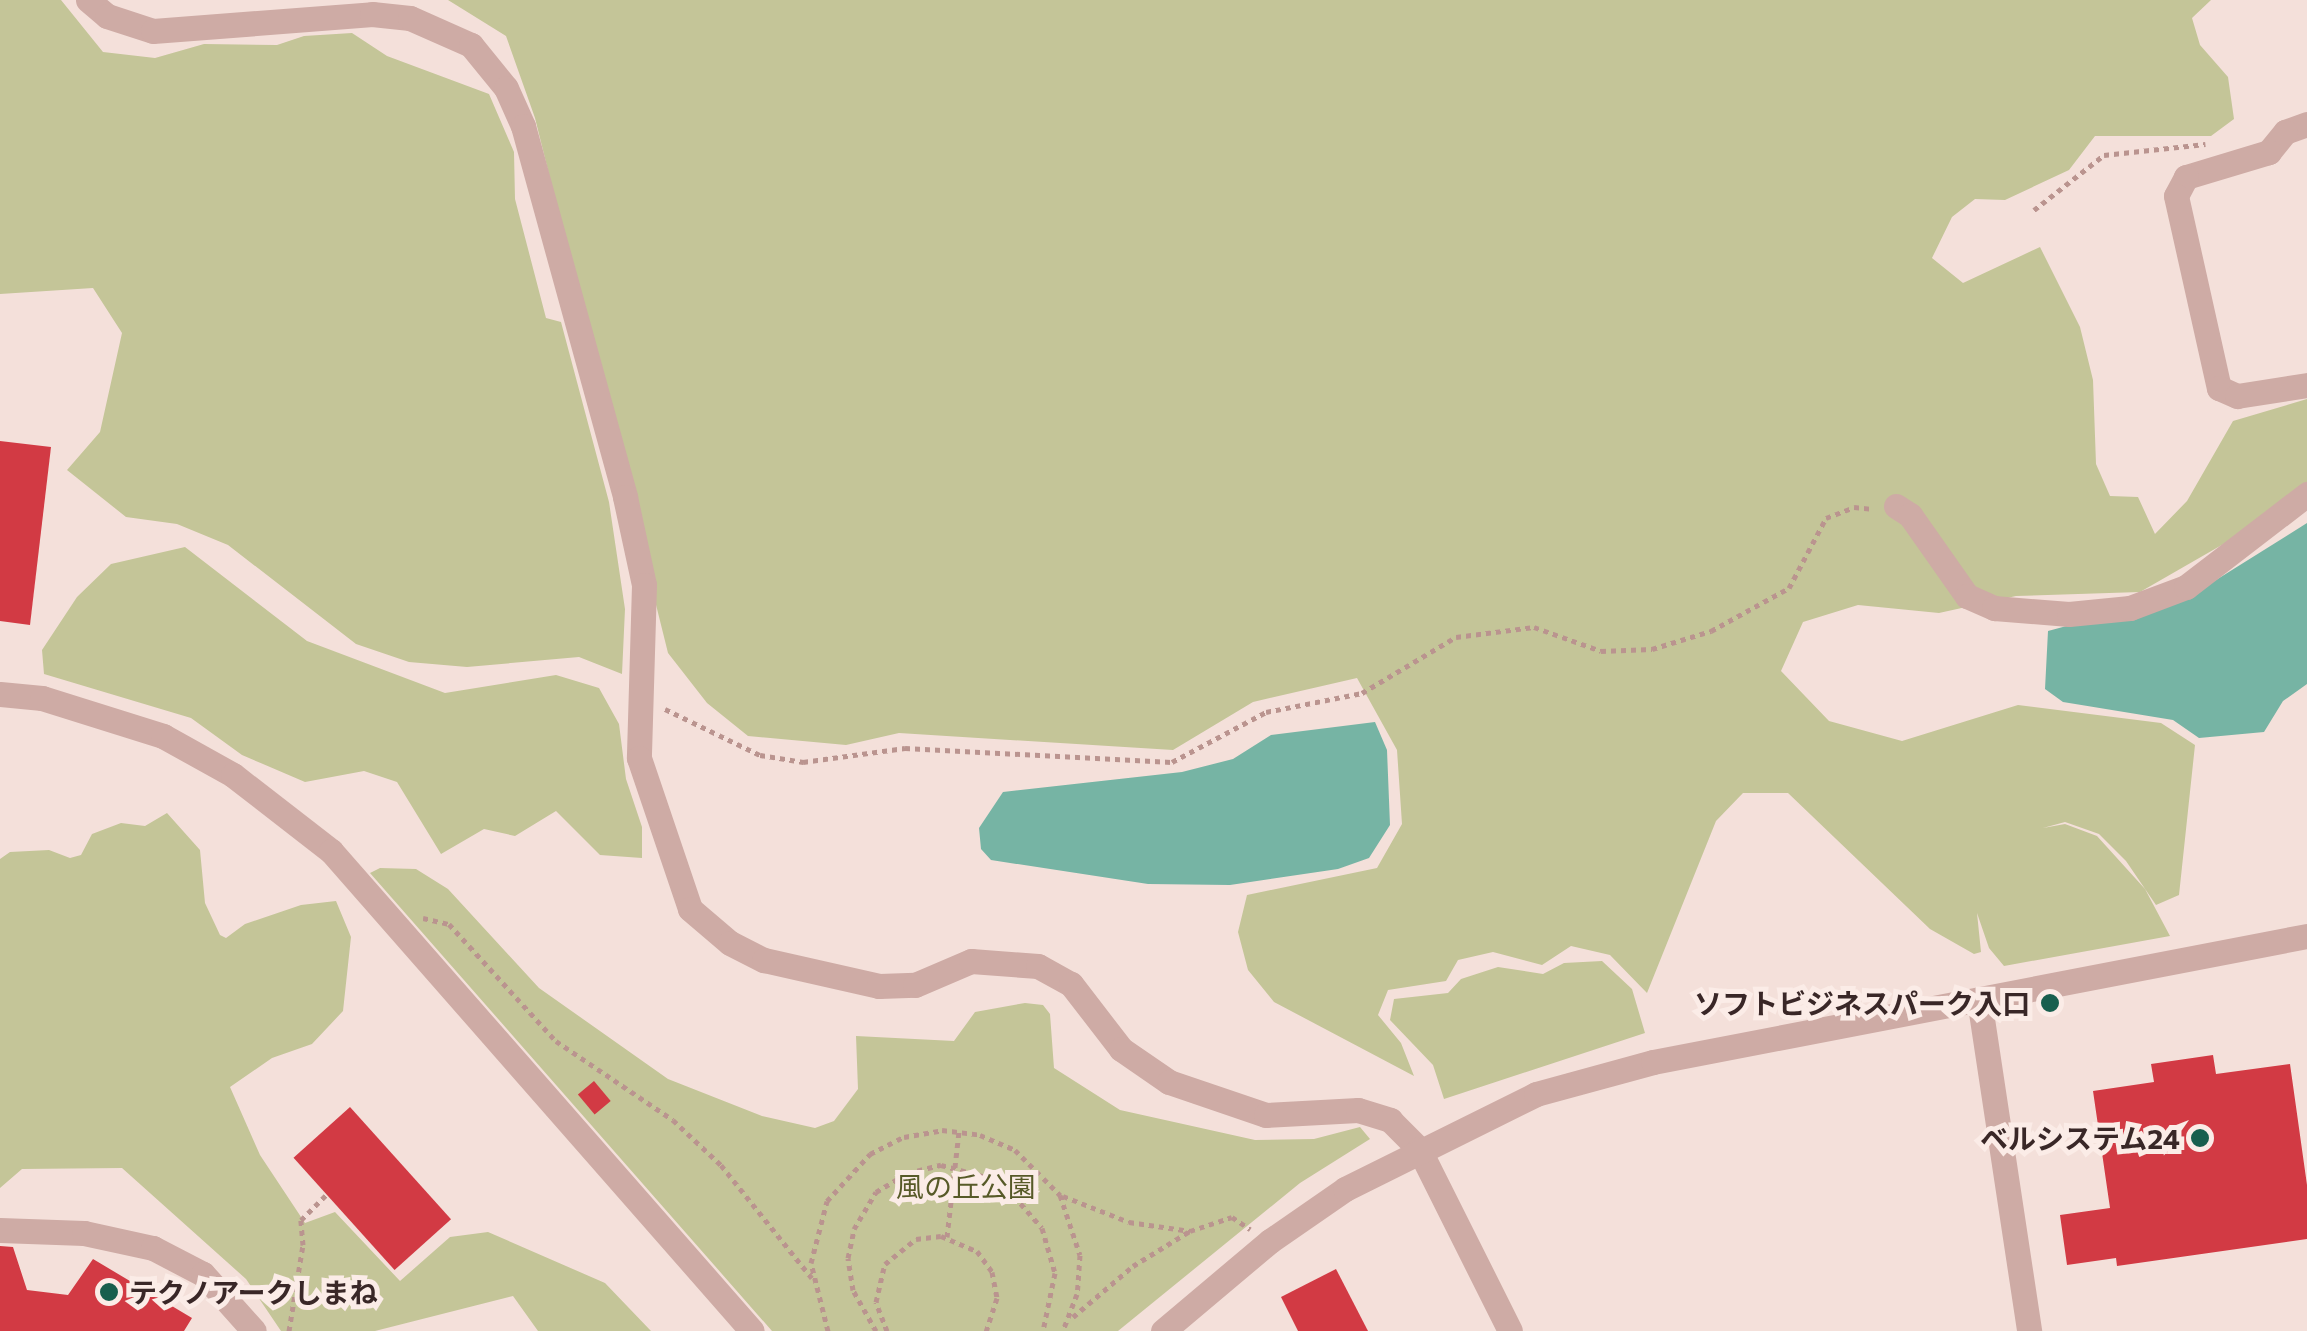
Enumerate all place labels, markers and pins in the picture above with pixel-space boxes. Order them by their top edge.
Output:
place label: ソフトビジネスパーク入口 [1694,986,2030,1020]
marker: ソフトビジネスパーク入口 [2039,992,2061,1014]
place label: ベルシステム24 [1979,1121,2180,1155]
marker: ベルシステム24 [2189,1127,2211,1149]
place label: テクノアークしまね [129,1275,379,1309]
marker: テクノアークしまね [98,1281,120,1303]

